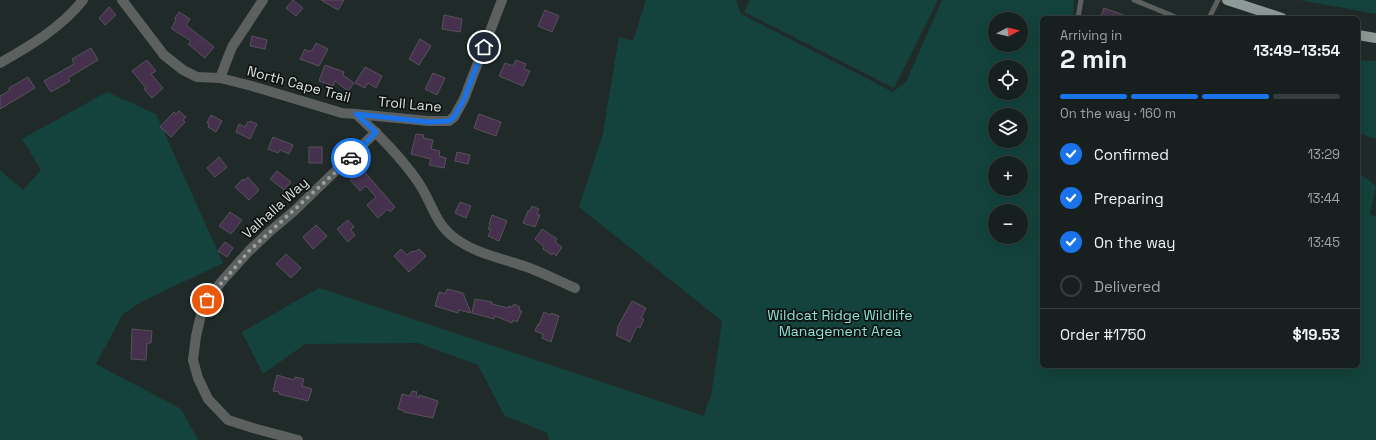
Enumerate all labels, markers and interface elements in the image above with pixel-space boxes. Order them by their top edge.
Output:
north arrow [988,12,1028,52]
map controls [988,12,1028,244]
text: Arriving in [1060,27,1122,44]
pin [467,30,501,64]
icon: home [473,36,495,58]
text: 13:49–13:54 [1253,41,1340,60]
text: 2 min [1060,42,1127,76]
button: locate [988,60,1028,100]
street label: North Cape Trail [245,62,353,106]
street label: Troll Lane [377,92,443,116]
text: On the way · 160 m [1060,105,1176,122]
button: layers [988,108,1028,148]
courier [331,138,371,178]
icon: check [1060,143,1082,165]
text: Confirmed [1094,145,1169,164]
text: 13:29 [1308,146,1340,163]
icon: car [340,147,362,169]
button: + [988,156,1028,196]
street label: Valhalla Way [238,173,312,243]
icon: check [1060,187,1082,209]
text: Preparing [1094,189,1164,208]
text: 13:44 [1307,190,1340,207]
button: − [988,204,1028,244]
icon: check [1060,231,1082,253]
text: On the way [1094,233,1175,252]
text: 13:45 [1308,234,1340,251]
text: Delivered [1094,277,1161,296]
pin [190,283,224,317]
icon: bag [196,289,218,311]
park label: Wildcat Ridge Wildlife Management Area [767,306,913,340]
text: Order #1750 [1060,325,1146,344]
text: $19.53 [1292,325,1340,344]

